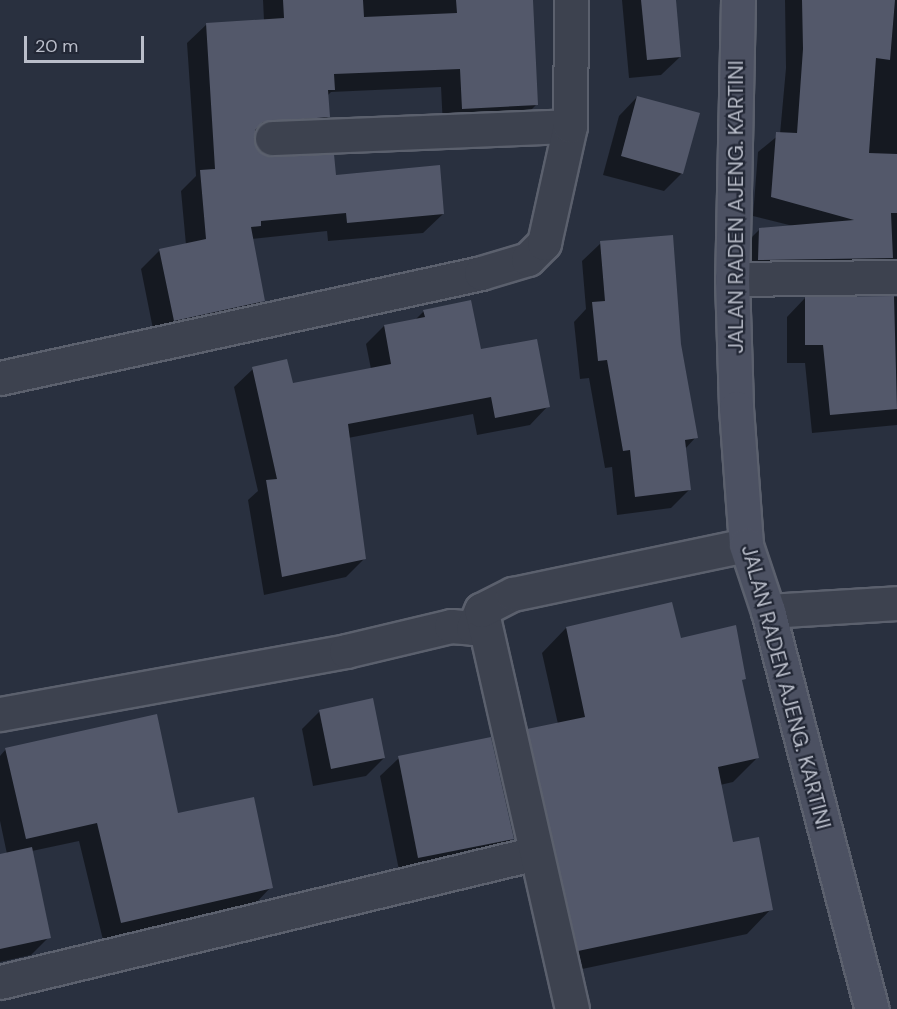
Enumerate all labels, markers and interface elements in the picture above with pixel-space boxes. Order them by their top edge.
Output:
scale bar [27,24,147,62]
text: 20 m [35,34,78,58]
street label: JALAN RADEN AJENG. KARTINI [723,60,749,354]
street label: JALAN RADEN AJENG. KARTINI [736,542,836,832]

